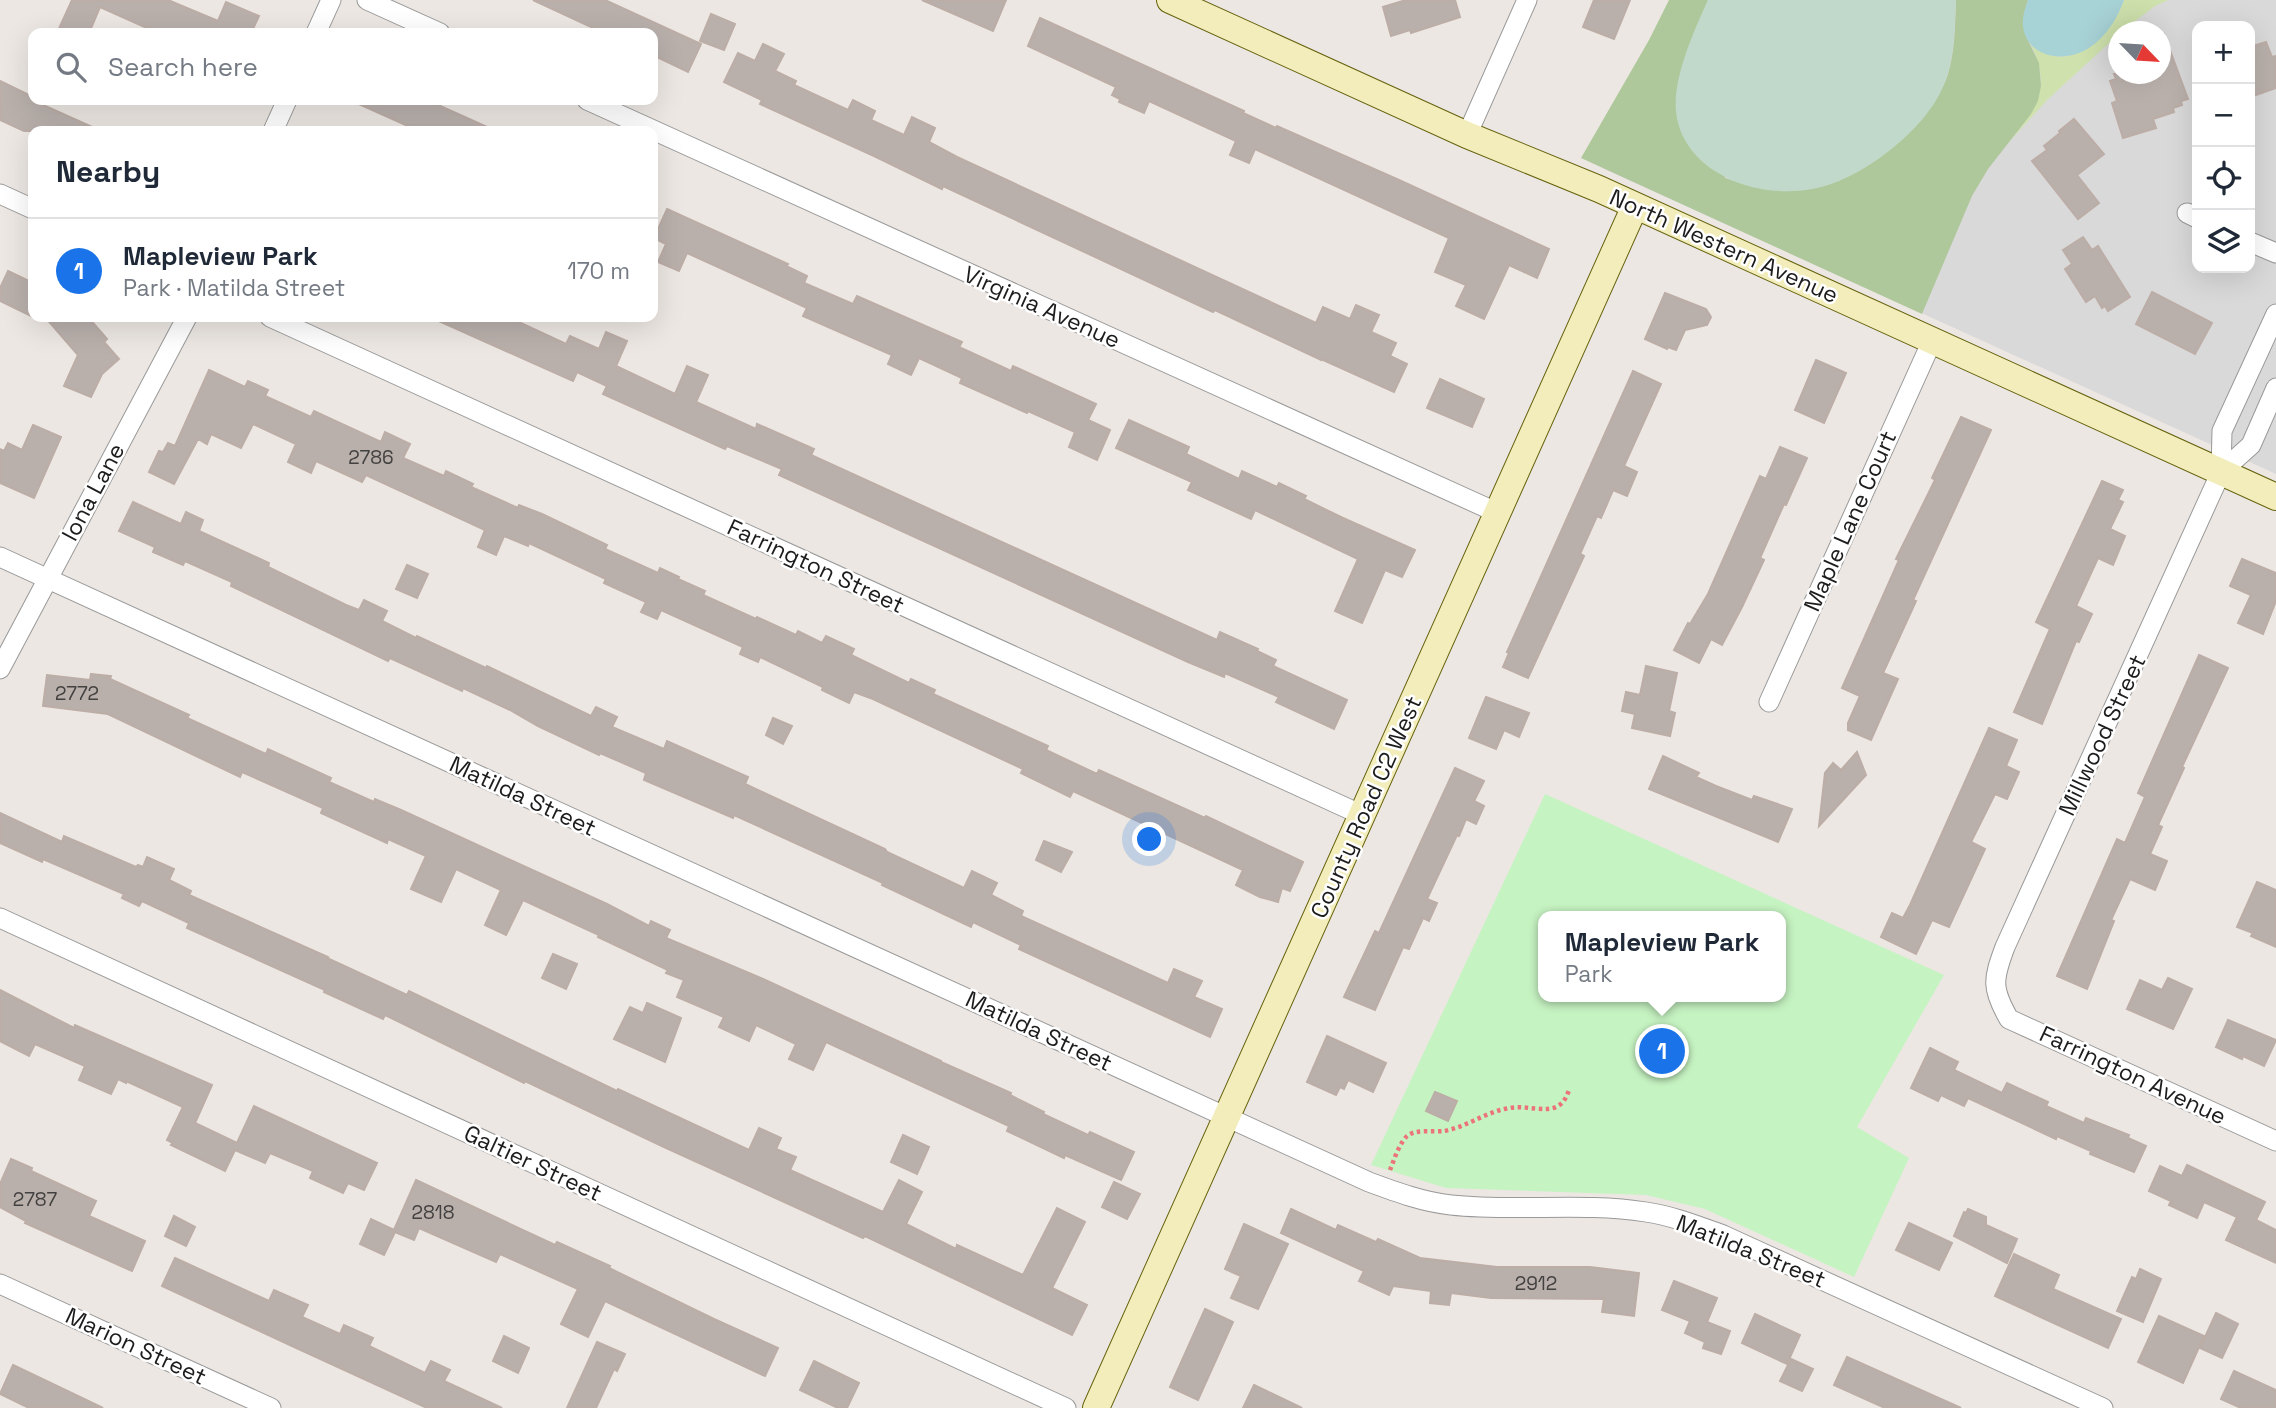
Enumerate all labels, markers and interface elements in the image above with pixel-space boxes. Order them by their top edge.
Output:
north arrow [2108,21,2171,84]
map controls [2192,21,2255,273]
button: + [2192,21,2255,84]
search box [28,28,658,105]
icon: search [52,48,90,86]
text: Search here [108,50,258,84]
button: − [2192,84,2255,147]
button: locate [2192,147,2255,210]
text: Nearby [56,152,160,191]
street label: North Western Avenue [1605,182,1843,310]
button: layers [2192,210,2255,273]
text: Mapleview Park [123,239,318,273]
text: 1 [74,256,84,286]
text: 170 m [567,256,630,286]
street label: Virginia Avenue [959,259,1125,355]
text: Park · Matilda Street [123,273,345,303]
street label: Maple Lane Court [1797,426,1903,616]
street label: Iona Lane [55,438,131,546]
house number: 2786 [348,445,394,470]
street label: Farrington Street [723,512,909,620]
street label: Millwood Street [2052,650,2152,820]
house number: 2772 [55,681,99,706]
street label: County Road C2 West [1303,691,1429,923]
street label: Matilda Street [445,749,601,843]
your location [1132,822,1166,856]
popup [1538,911,1786,1002]
text: Mapleview Park [1565,925,1759,959]
text: Park [1565,959,1613,989]
street label: Matilda Street [961,984,1117,1078]
street label: Farrington Avenue [2035,1019,2231,1131]
pin: 1 [1639,1025,1685,1077]
street label: Galtier Street [459,1118,607,1208]
house number: 2787 [13,1187,57,1212]
house number: 2818 [411,1200,455,1225]
street label: Matilda Street [1672,1207,1830,1295]
house number: 2912 [1515,1271,1557,1296]
street label: Marion Street [61,1300,211,1392]

